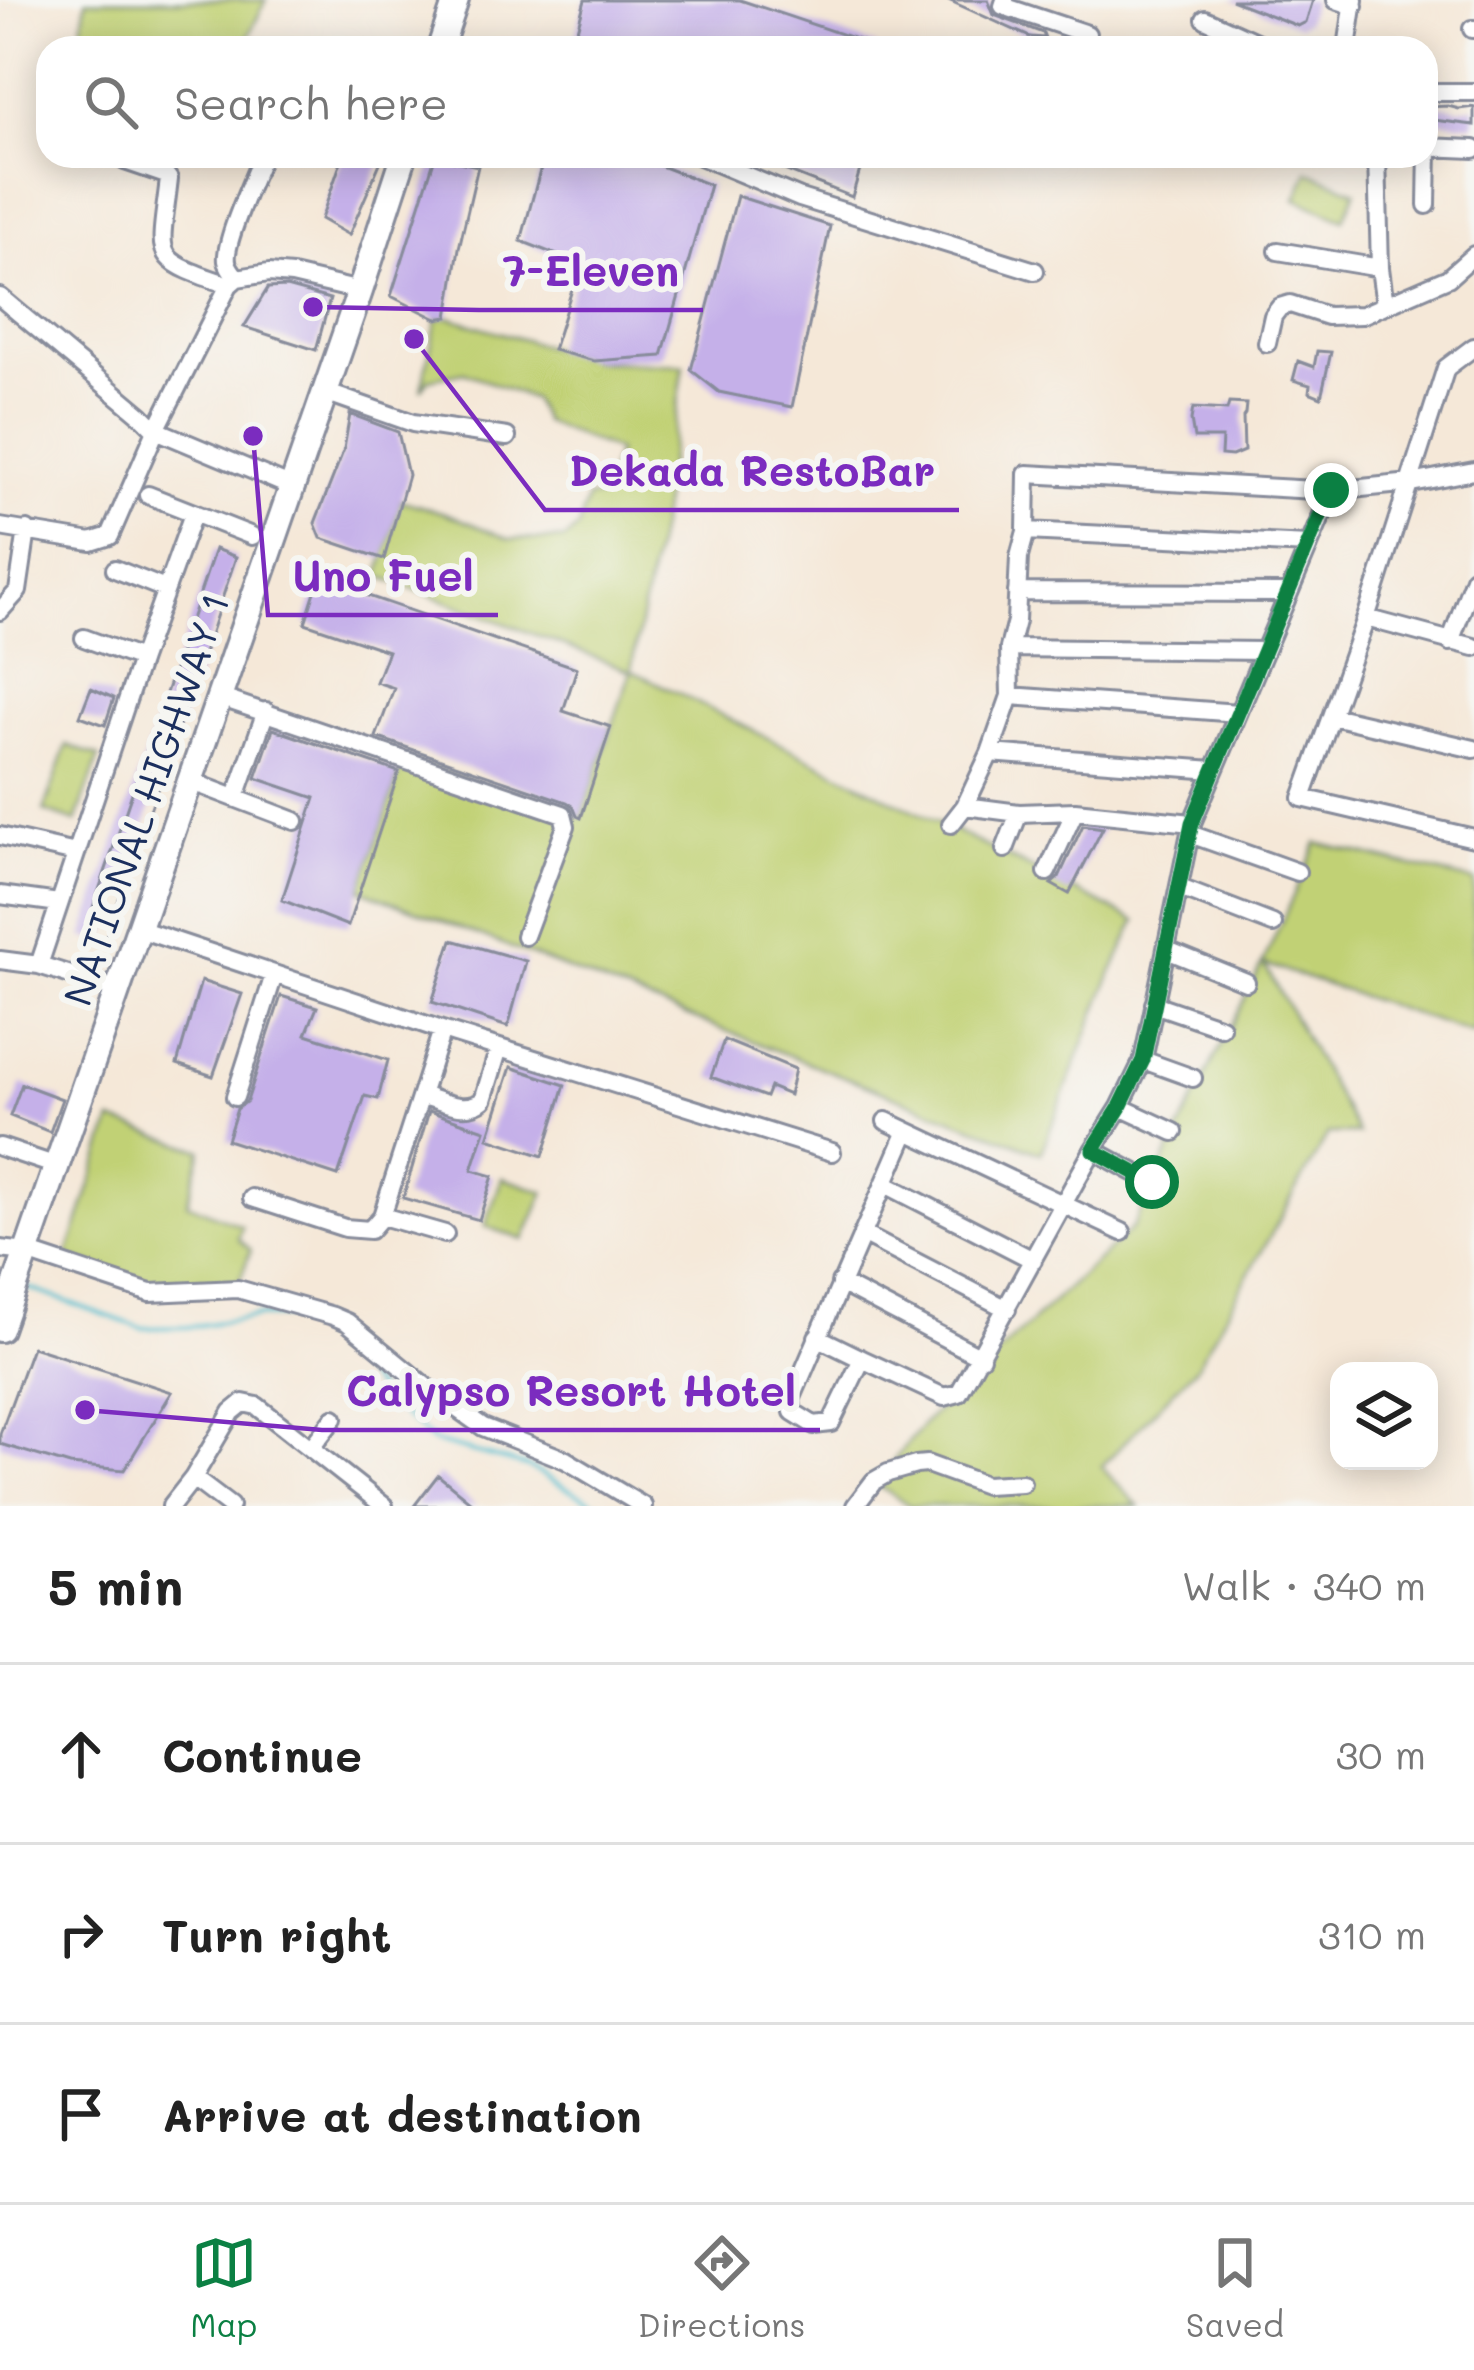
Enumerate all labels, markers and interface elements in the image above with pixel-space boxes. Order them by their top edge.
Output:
search box [36,36,1438,168]
icon: search [78,69,144,135]
text: Search here [174,73,448,131]
callout: 7-Eleven [479,232,703,310]
text: 7-Eleven [503,242,679,297]
callout: Dekada RestoBar [545,432,959,510]
text: Dekada RestoBar [569,442,935,497]
route end [1304,463,1358,517]
callout: Uno Fuel [268,537,498,615]
text: Uno Fuel [292,547,474,602]
street label: NATIONAL HIGHWAY 1 [50,586,240,1012]
route start [1125,1155,1179,1209]
callout: Calypso Resort Hotel [322,1352,820,1430]
text: Calypso Resort Hotel [346,1362,796,1417]
map controls [1330,1362,1438,1470]
button: layers [1330,1362,1438,1470]
text: 5 min [48,1551,183,1618]
text: Walk · 340 m [1182,1559,1426,1610]
icon: ahead [48,1721,114,1787]
text: Continue [162,1725,362,1783]
text: 30 m [1336,1728,1426,1779]
icon: right [48,1901,114,1967]
text: Turn right [162,1905,391,1963]
text: 310 m [1318,1908,1426,1959]
icon: arrive [48,2081,114,2147]
text: Arrive at destination [162,2085,642,2143]
tab: Map [190,2230,257,2345]
tab: Directions [638,2230,805,2345]
tab: Saved [1186,2230,1284,2345]

